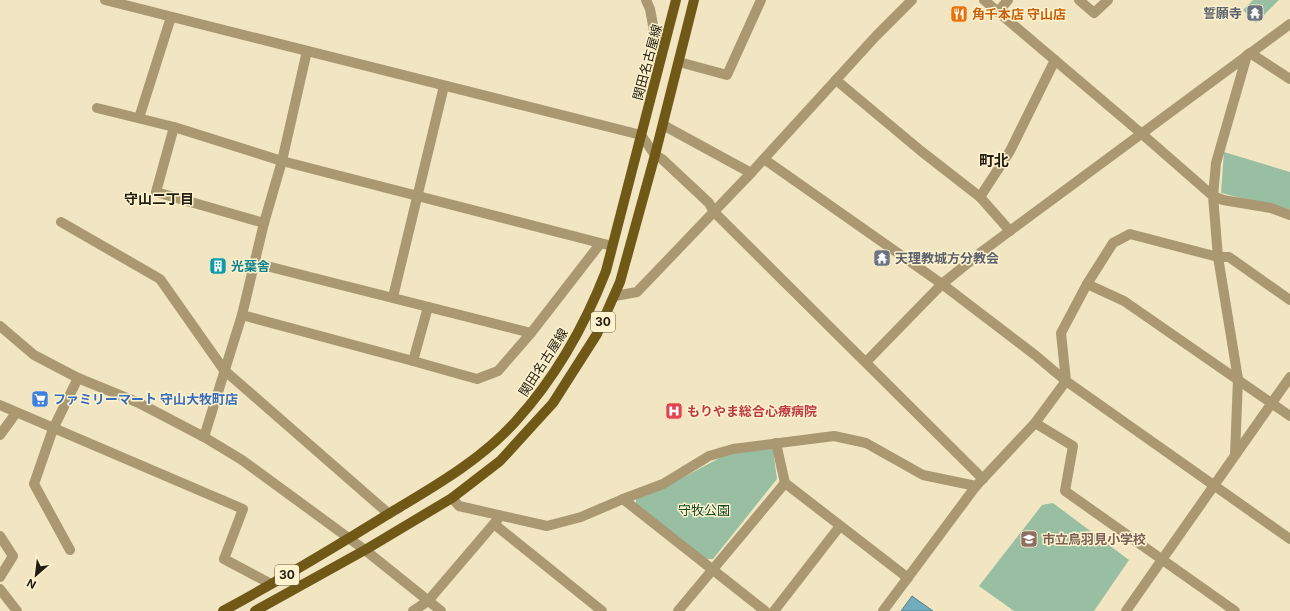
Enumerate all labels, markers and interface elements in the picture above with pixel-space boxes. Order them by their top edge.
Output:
temple icon: 誓願寺 [1245,3,1265,23]
restaurant icon: 角千本店 守山店 [949,4,969,24]
place label: 誓願寺 [1203,5,1242,21]
place label: 角千本店 守山店 [972,6,1066,22]
street label: 関田名古屋線 [629,22,665,102]
district label: 町北 [979,151,1009,170]
district label: 守山二丁目 [124,190,194,207]
temple icon: 天理教城方分教会 [872,248,892,268]
place label: 天理教城方分教会 [895,250,999,266]
building icon: 光葉舎 [208,256,228,276]
place label: 光葉舎 [231,258,270,274]
road number: 30 [591,312,615,332]
street label: 関田名古屋線 [515,325,571,399]
supermarket icon: ファミリーマート 守山大牧町店 [30,389,50,409]
place label: ファミリーマート 守山大牧町店 [53,391,238,407]
hospital icon: もりやま総合心療病院 [664,401,684,421]
place label: もりやま総合心療病院 [687,403,817,419]
park label: 守牧公園 [678,502,730,518]
school or university icon: 市立鳥羽見小学校 [1019,529,1039,549]
place label: 市立鳥羽見小学校 [1042,531,1146,547]
north arrow [16,555,56,595]
road number: 30 [275,565,299,585]
text: N [24,576,38,592]

